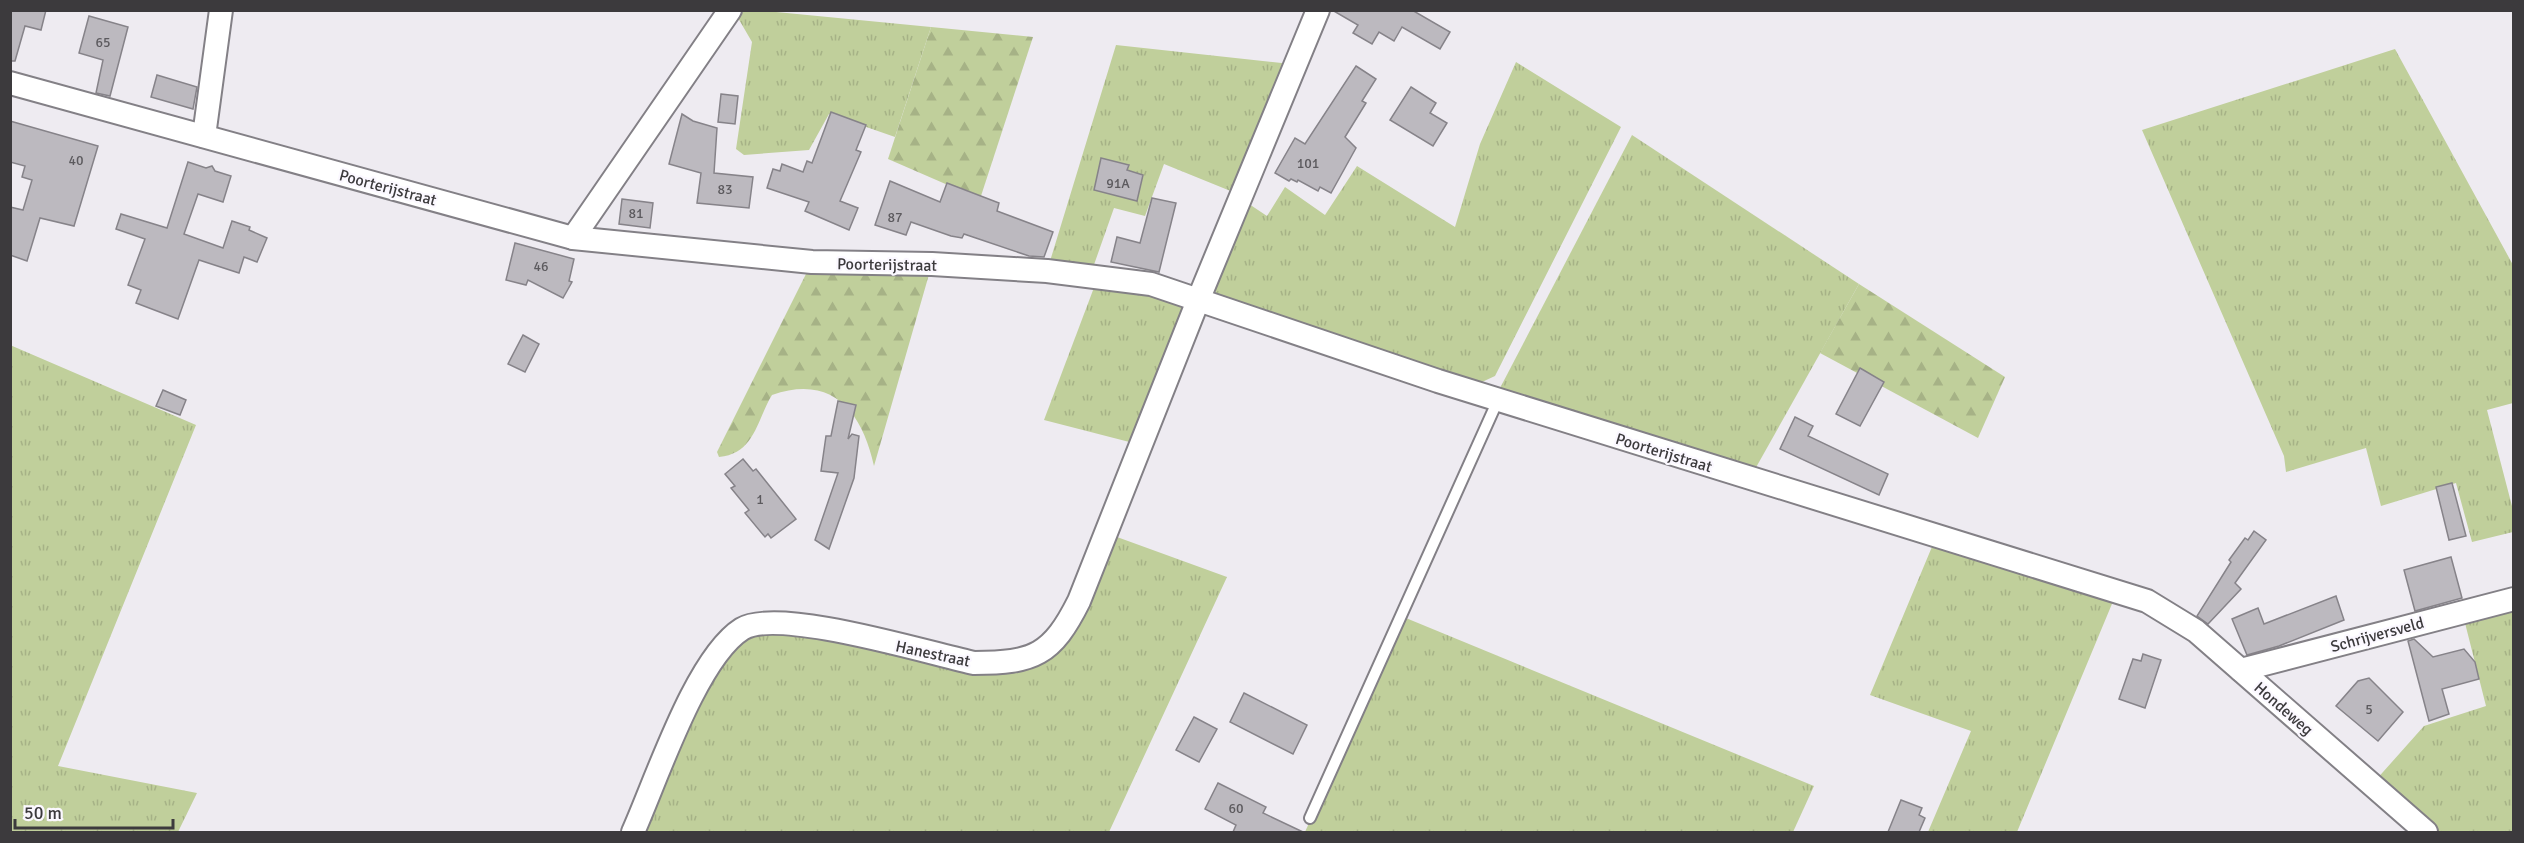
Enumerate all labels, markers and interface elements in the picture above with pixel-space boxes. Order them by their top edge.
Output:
house number: 65 [95,34,111,51]
house number: 40 [68,152,84,169]
house number: 101 [1297,155,1319,172]
street label: Poorterijstraat [337,165,439,211]
house number: 91A [1106,175,1130,192]
house number: 83 [717,181,733,198]
house number: 81 [628,205,644,222]
house number: 87 [887,209,903,226]
street label: Poorterijstraat [837,254,938,276]
house number: 46 [533,258,549,275]
street label: Poorterijstraat [1613,429,1715,477]
house number: 1 [756,491,764,508]
street label: Schrijversveld [2328,613,2426,657]
street label: Hanestraat [894,636,972,672]
street label: Hondeweg [2250,678,2317,740]
house number: 5 [2365,701,2373,718]
scale bar [15,792,172,830]
house number: 60 [1228,800,1244,817]
text: 50 m [24,802,62,824]

